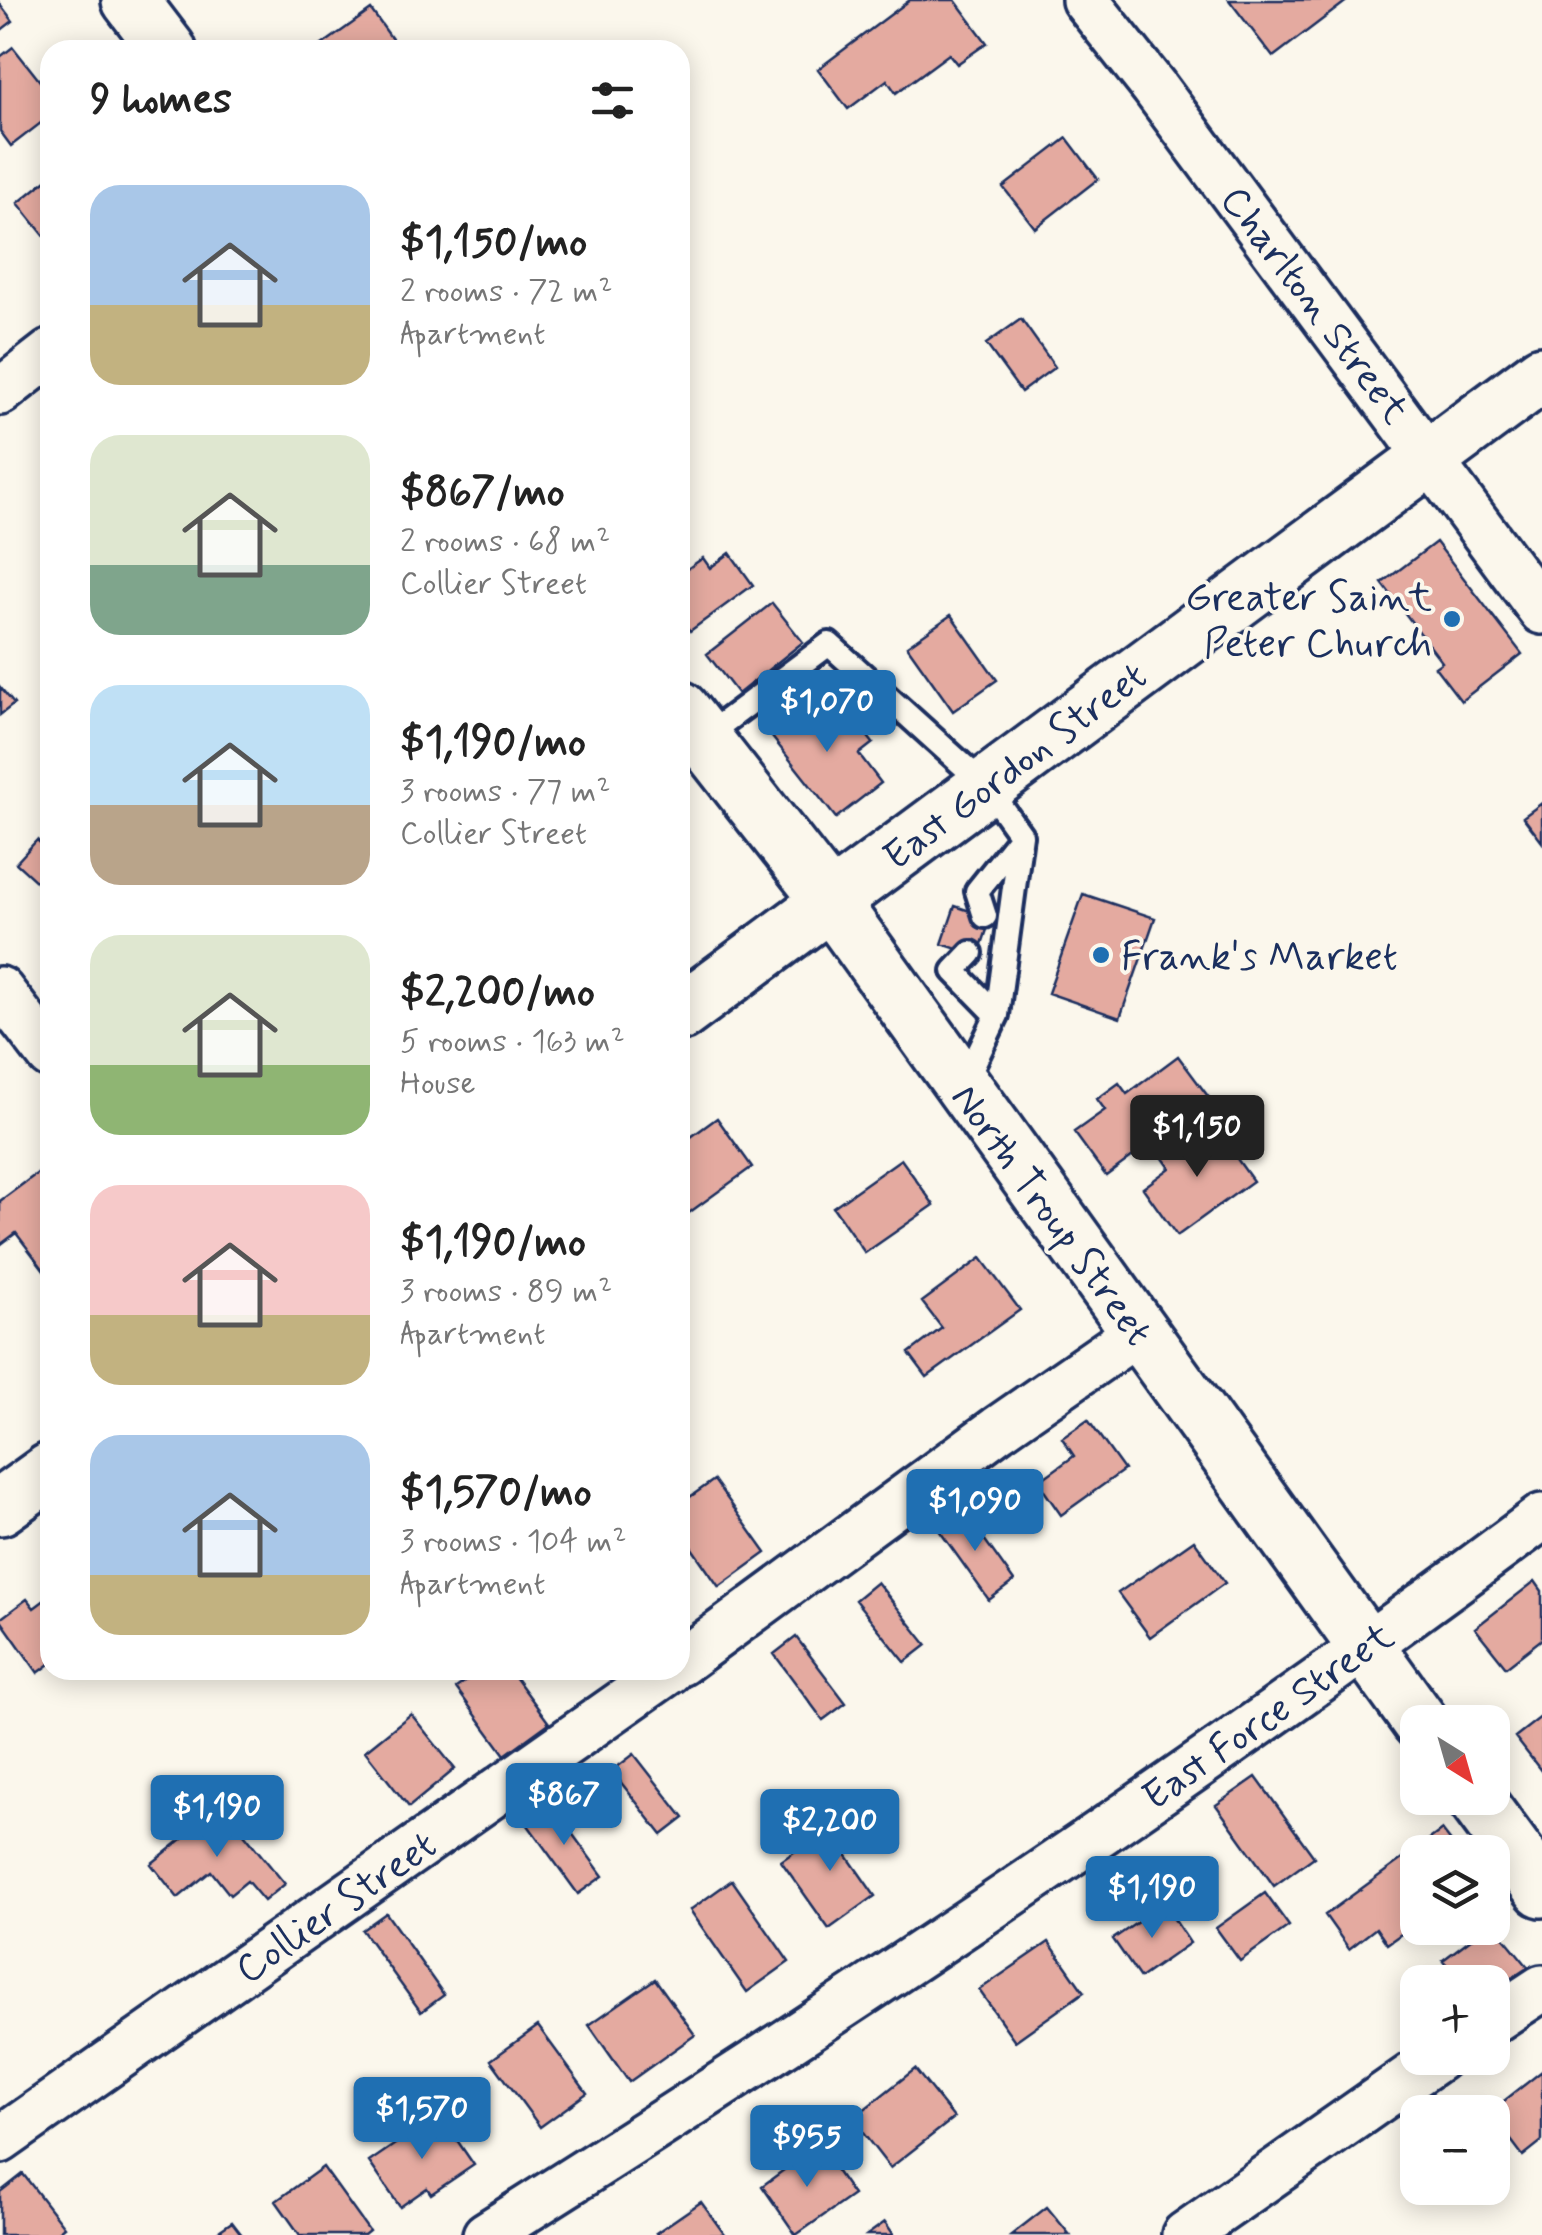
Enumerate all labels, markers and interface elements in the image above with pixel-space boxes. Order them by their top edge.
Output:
text: 9 homes [90,73,232,128]
icon: filters [585,73,640,128]
street label: Charlton Street [1207,177,1420,435]
text: $1,150/mo [400,216,587,271]
icon: home [170,225,290,345]
text: 2 rooms · 72 m² [400,271,613,313]
text: Apartment [400,313,545,355]
text: $867/mo [400,466,565,521]
icon: home [170,475,290,595]
text: 2 rooms · 68 m² [400,521,610,563]
text: Collier Street [400,563,587,605]
place label: Greater Saint Peter Church [1185,573,1432,671]
marker: Greater Saint Peter Church [1441,608,1463,630]
street label: East Gordon Street [874,651,1158,884]
pin: $1,070 [746,670,908,755]
text: $1,070 [780,681,874,723]
text: $1,190/mo [400,716,586,771]
icon: home [170,725,290,845]
text: 3 rooms · 77 m² [400,771,611,813]
text: Collier Street [400,813,587,855]
place label: Frank's Market [1121,932,1398,984]
marker: Frank's Market [1090,944,1112,966]
text: $2,200/mo [400,966,595,1021]
icon: home [170,975,290,1095]
text: 5 rooms · 163 m² [400,1021,625,1063]
text: House [400,1063,476,1105]
street label: North Troup Street [938,1075,1163,1357]
pin: $1,150 [1116,1095,1278,1180]
text: $1,150 [1152,1106,1242,1148]
text: $1,190/mo [400,1216,586,1271]
icon: home [170,1225,290,1345]
text: 3 rooms · 89 m² [400,1271,612,1313]
text: Apartment [400,1313,545,1355]
text: $1,570/mo [400,1466,592,1521]
pin: $1,090 [894,1469,1056,1554]
icon: home [170,1475,290,1595]
text: $1,090 [928,1480,1022,1522]
text: 3 rooms · 104 m² [400,1521,626,1563]
text: Apartment [400,1563,545,1605]
street label: East Force Street [1133,1611,1405,1823]
north arrow [1400,1705,1510,1815]
map controls [1400,1705,1510,2205]
pin: $867 [505,1763,623,1848]
text: $867 [528,1774,600,1816]
pin: $1,190 [136,1775,298,1860]
text: $1,190 [173,1786,261,1828]
pin: $2,200 [749,1789,911,1874]
text: $2,200 [782,1800,878,1842]
street label: Collier Street [226,1820,447,1997]
button: layers [1400,1835,1510,1945]
pin: $1,190 [1071,1856,1233,1941]
text: $1,190 [1108,1867,1196,1909]
button: + [1400,1965,1510,2075]
pin: $1,570 [341,2077,503,2162]
text: $1,570 [376,2088,468,2130]
button: − [1400,2095,1510,2205]
pin: $955 [748,2105,866,2190]
text: $955 [772,2116,842,2158]

